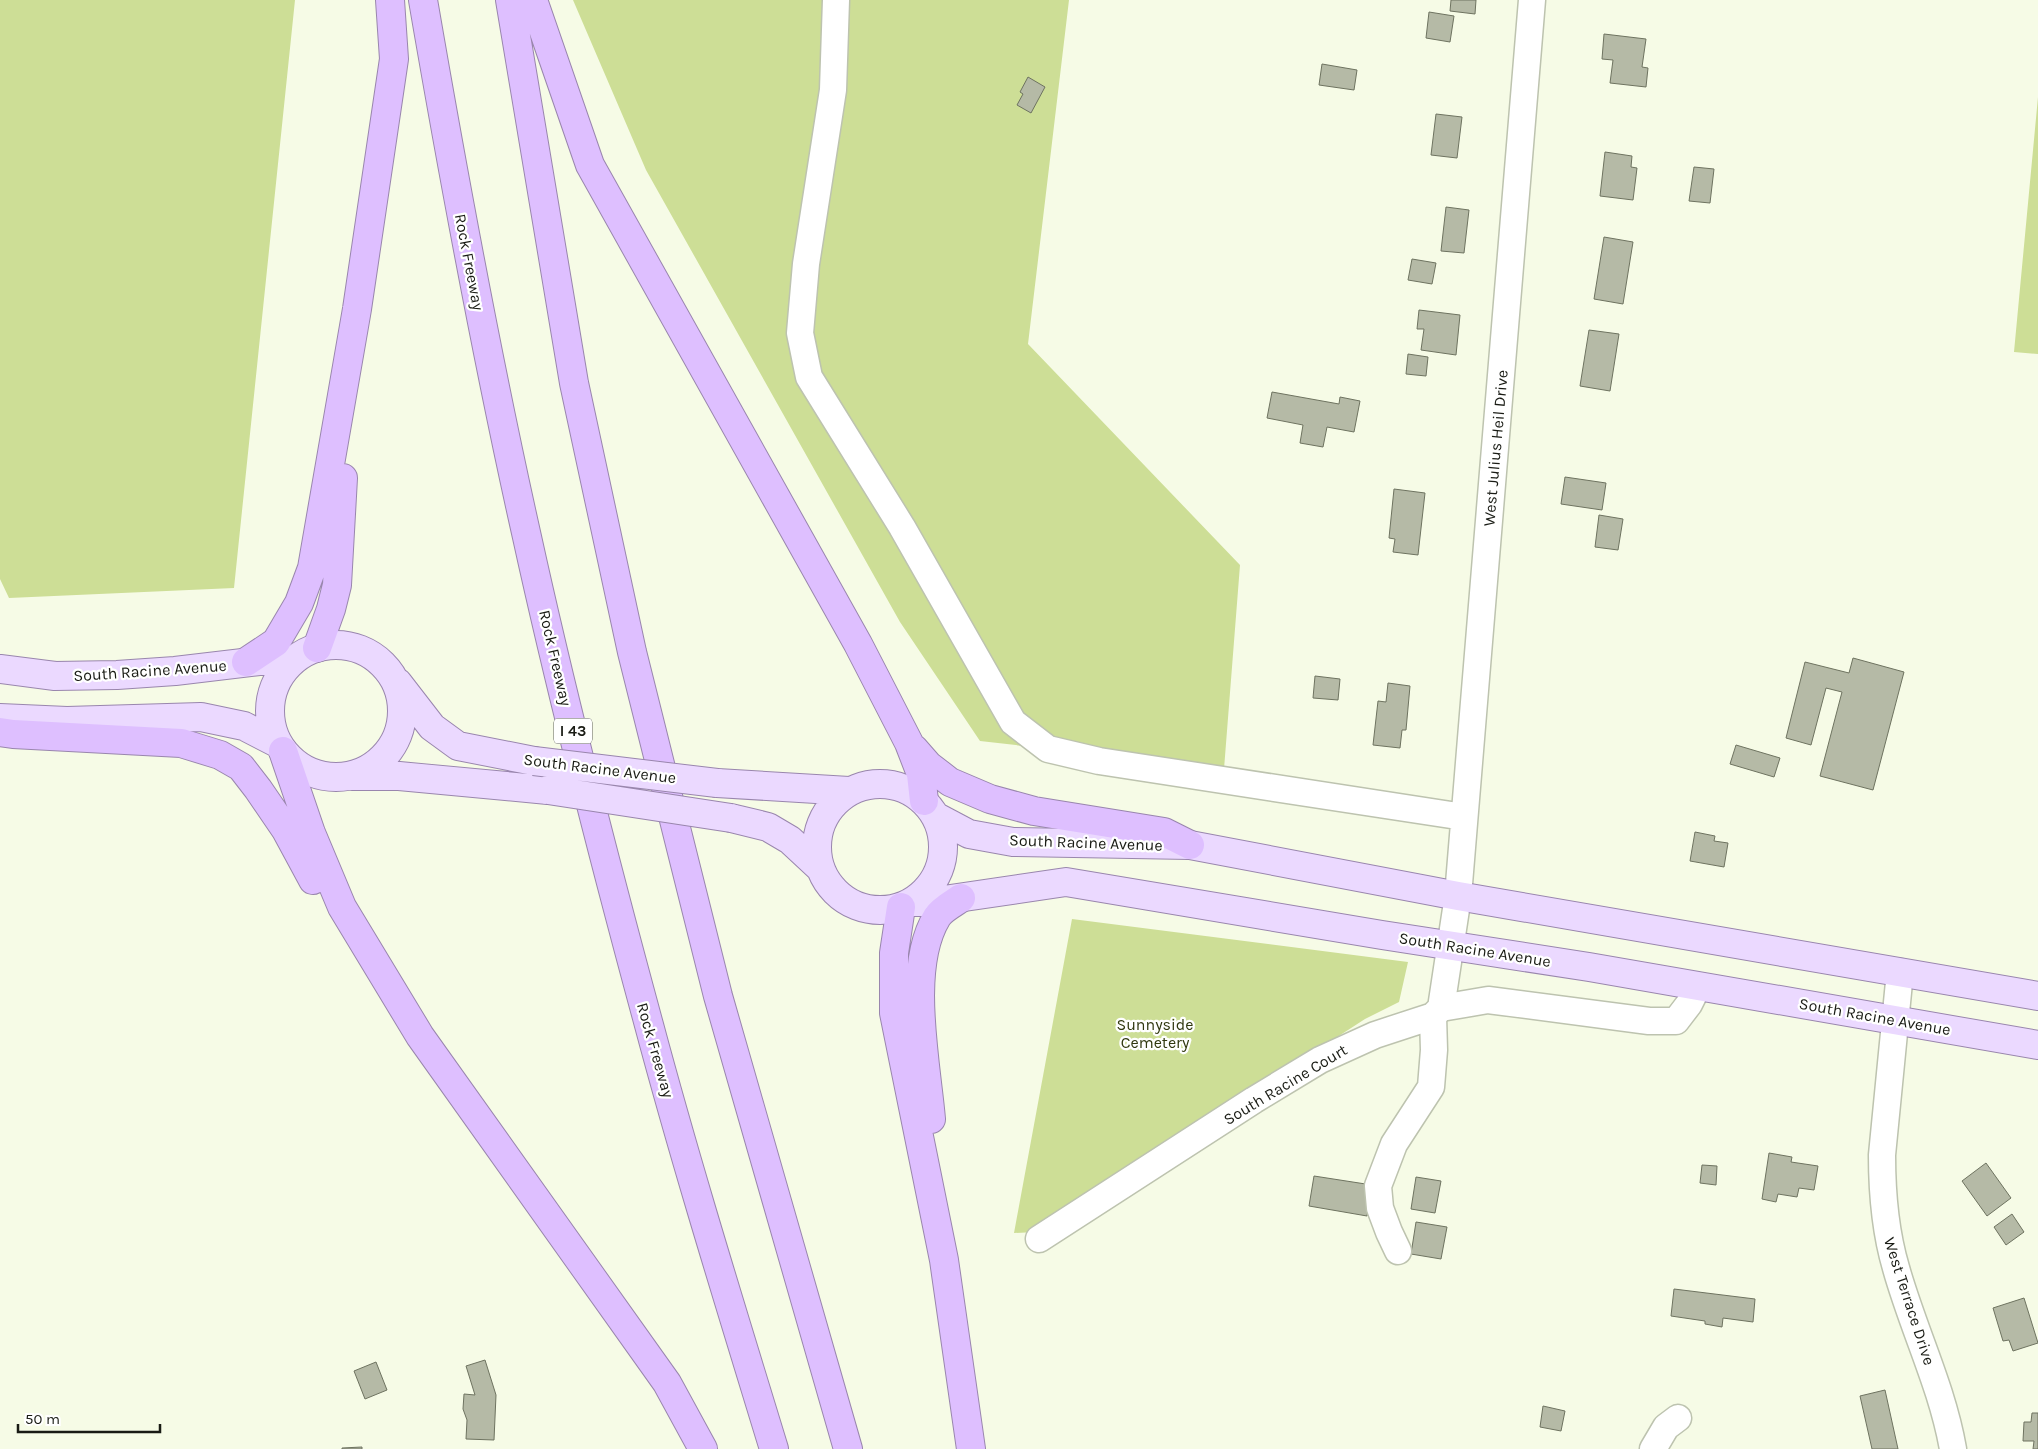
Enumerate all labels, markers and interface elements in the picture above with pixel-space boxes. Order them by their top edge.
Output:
street label: Rock Freeway [451,212,488,313]
street label: West Julius Heil Drive [1479,369,1512,527]
street label: Rock Freeway [535,608,576,709]
street label: South Racine Avenue [73,656,227,685]
road number: I 43 [554,718,592,744]
street label: South Racine Avenue [523,750,677,787]
street label: South Racine Avenue [1009,830,1163,855]
street label: South Racine Avenue [1398,928,1552,971]
street label: South Racine Avenue [1798,994,1952,1039]
street label: Rock Freeway [633,1000,678,1100]
park label: Sunnyside Cemetery [1117,1015,1194,1052]
street label: South Racine Court [1220,1040,1351,1129]
street label: West Terrace Drive [1880,1235,1939,1367]
scale bar [18,1402,160,1434]
text: 50 m [25,1410,60,1428]

